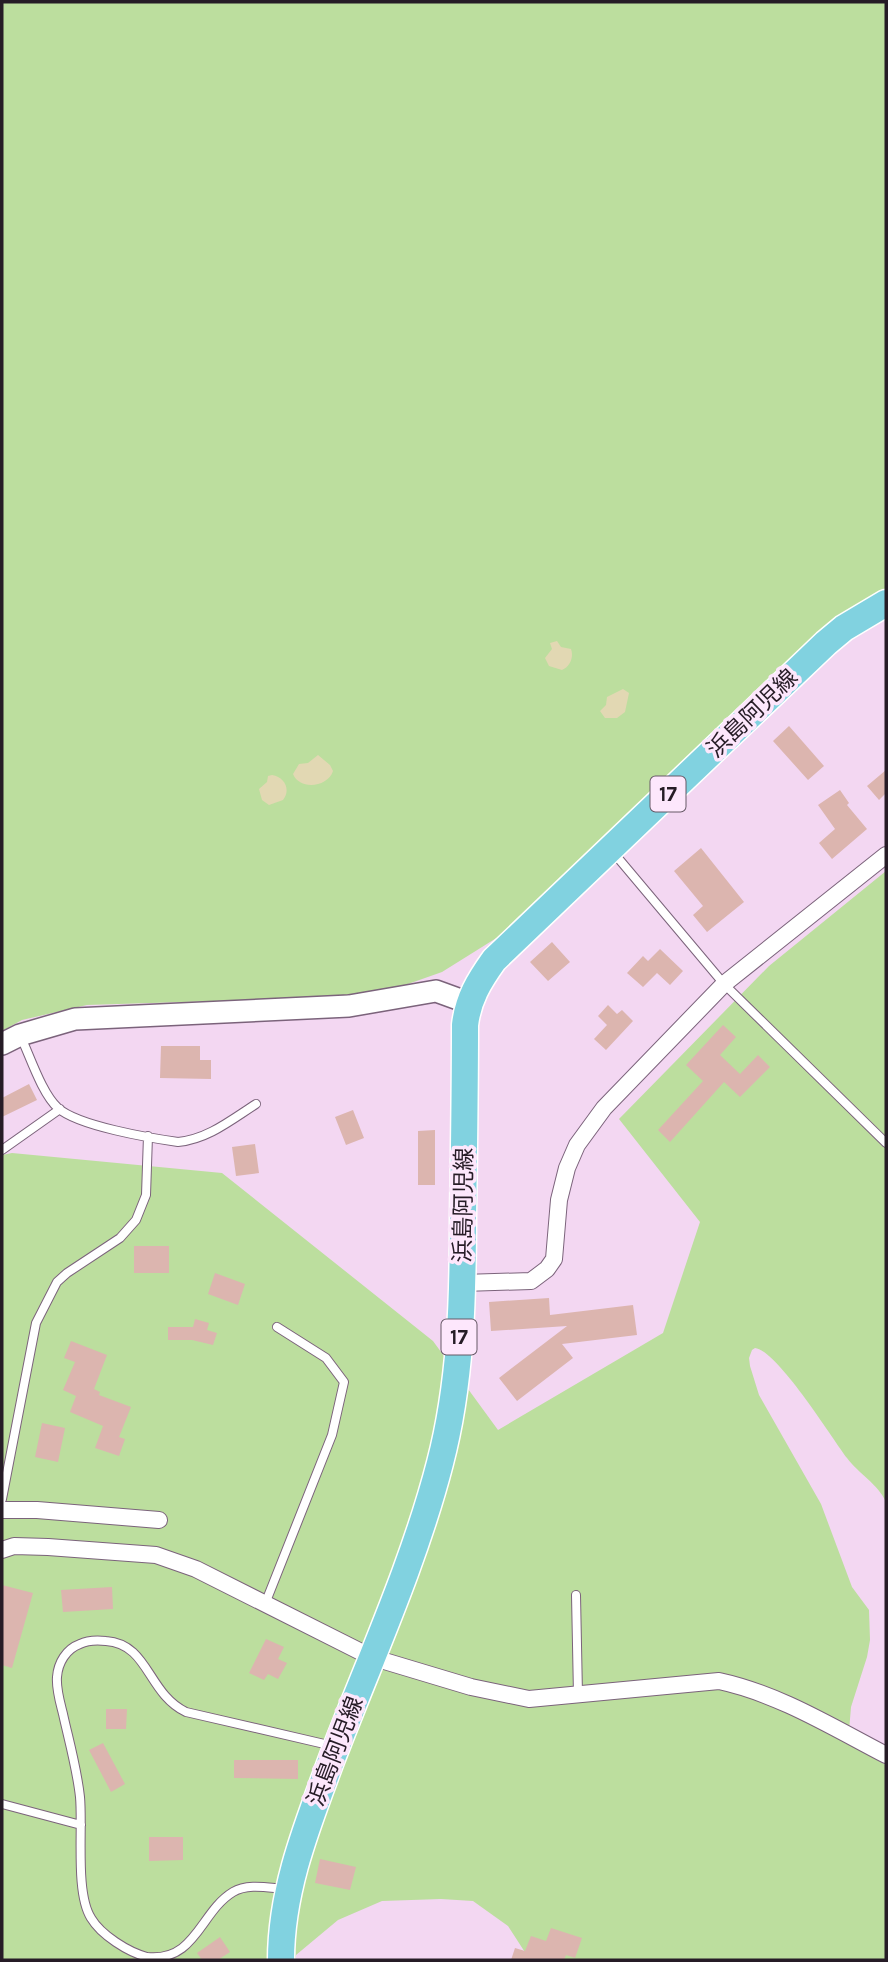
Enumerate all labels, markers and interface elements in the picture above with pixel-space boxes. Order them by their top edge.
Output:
street label: 浜島阿児線 [702,664,803,763]
road number: 17 [650,776,686,812]
street label: 浜島阿児線 [449,1147,478,1263]
road number: 17 [442,1320,476,1354]
street label: 浜島阿児線 [302,1693,369,1810]

